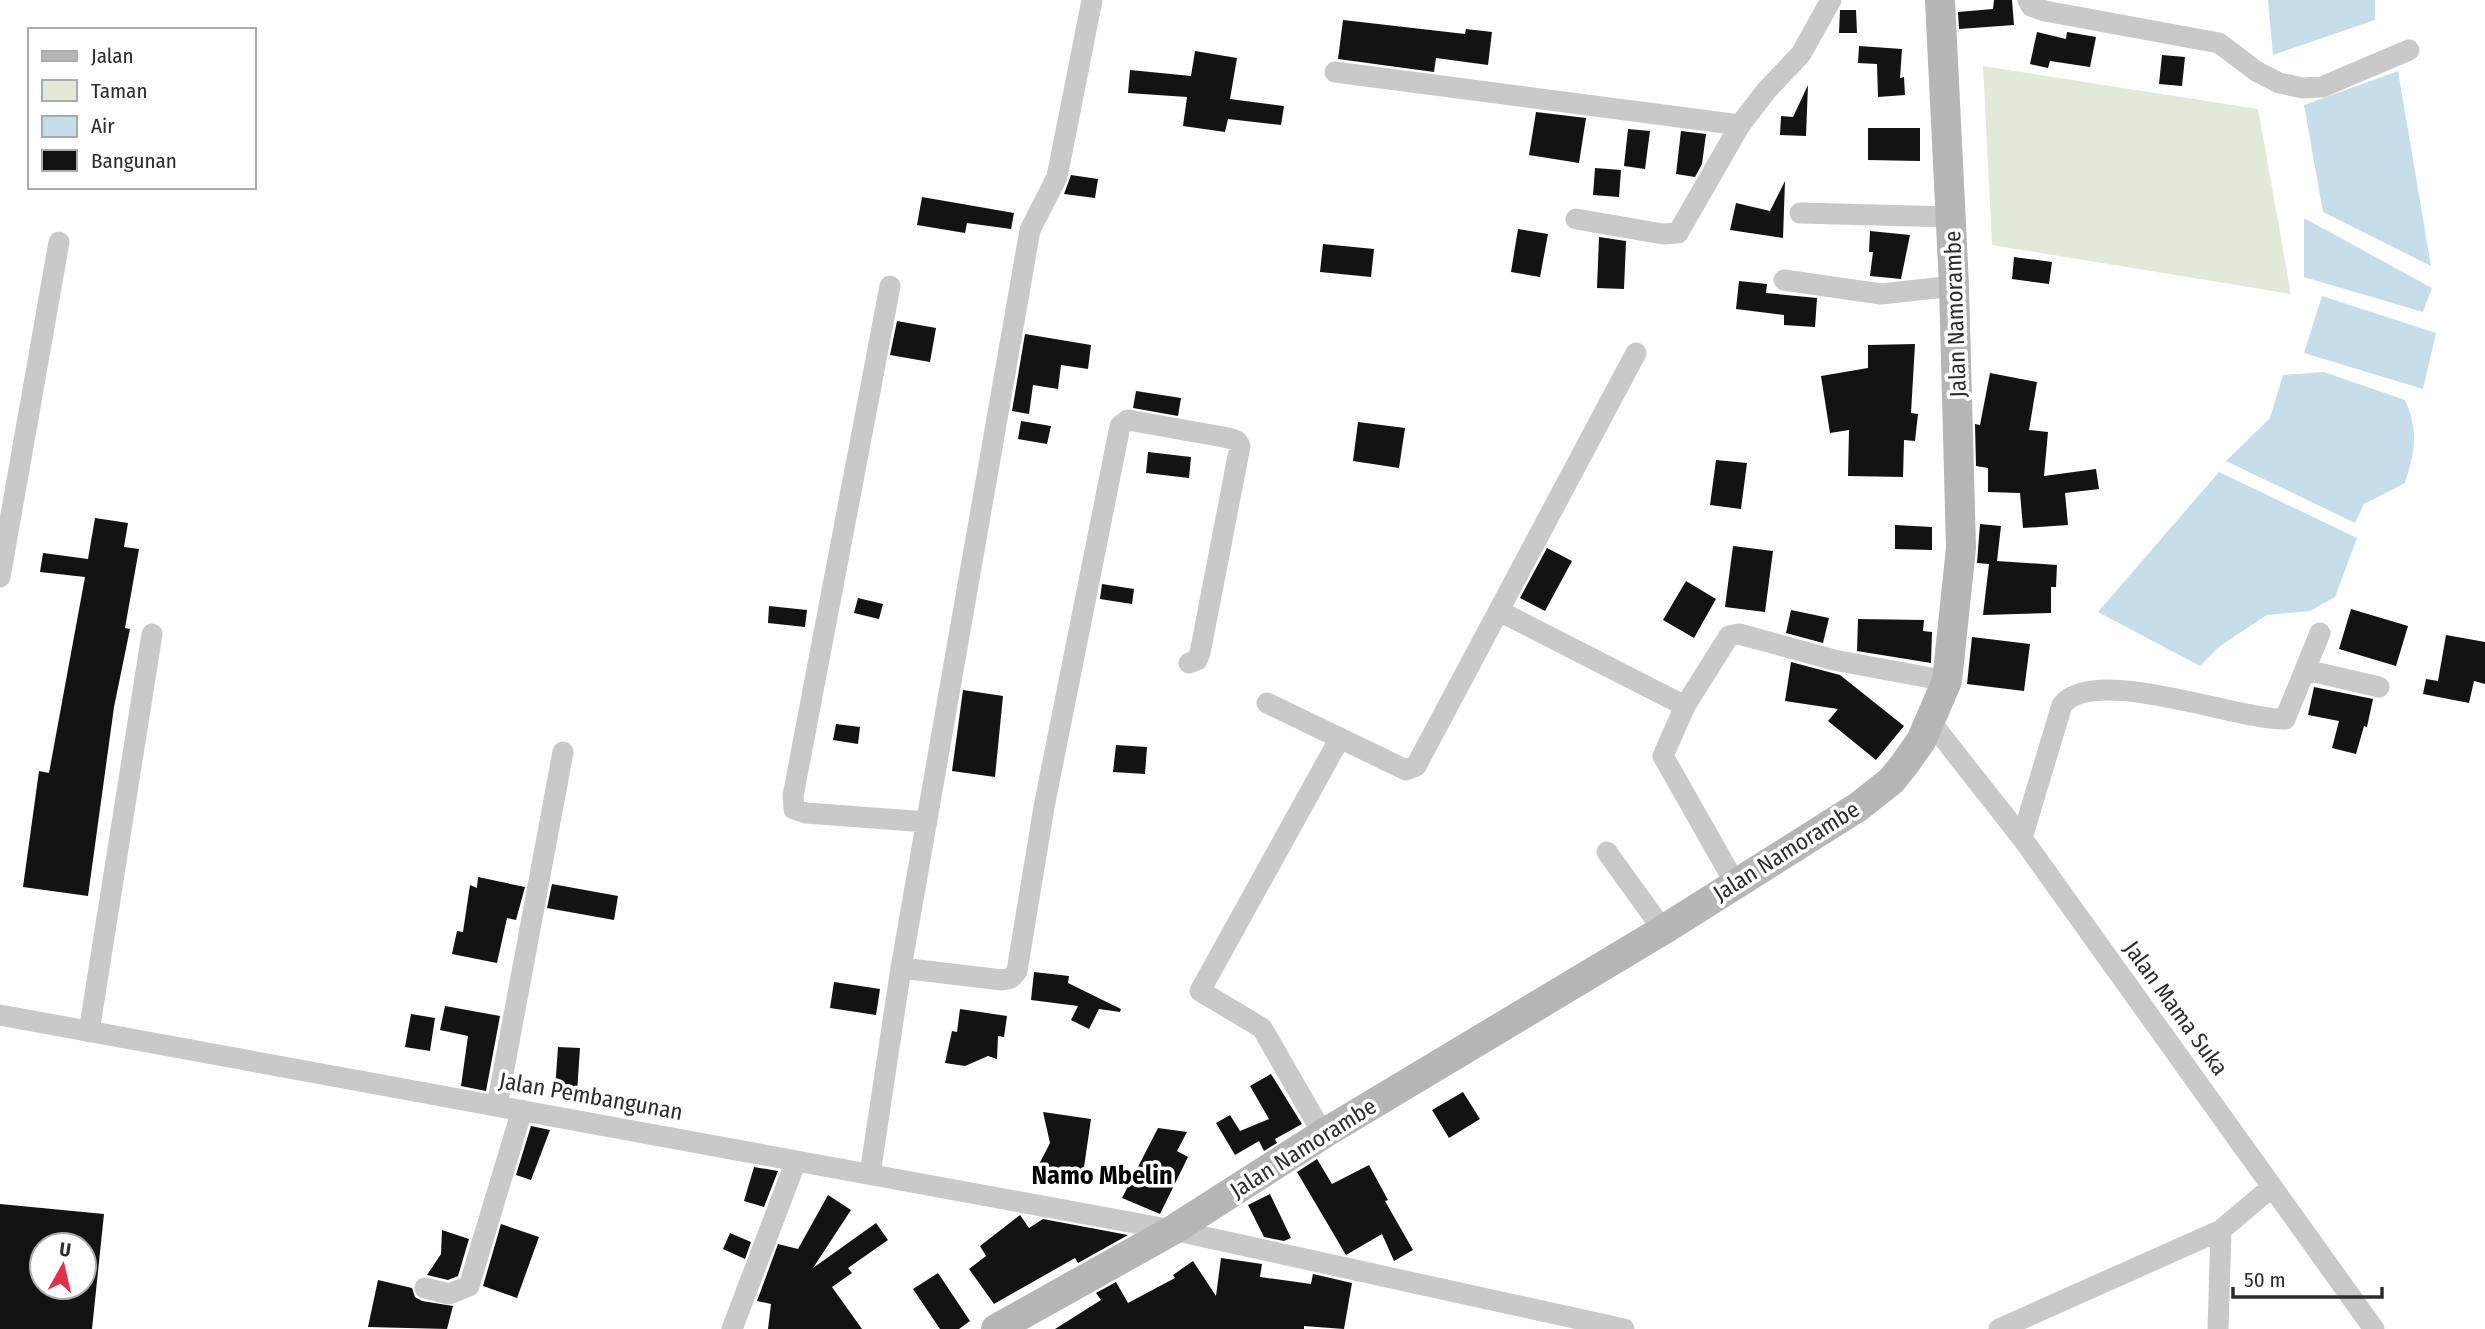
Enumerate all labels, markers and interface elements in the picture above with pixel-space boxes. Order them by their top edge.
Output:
legend [28,28,256,189]
text: Jalan [91,43,134,69]
text: Taman [91,78,147,104]
text: Air [91,113,115,139]
text: Bangunan [91,148,177,174]
street label: Jalan Namorambe [1938,230,1972,398]
street label: Jalan Namorambe [1708,795,1864,907]
street label: Jalan Mama Suka [2118,935,2234,1081]
street label: Jalan Pembangunan [497,1066,685,1126]
street label: Jalan Namorambe [1225,1092,1381,1204]
district label: Namo Mbelin [1031,1160,1173,1191]
north arrow [28,1231,98,1301]
text: U [58,1237,72,1262]
scale bar [2233,1256,2382,1300]
text: 50 m [2244,1267,2286,1293]

